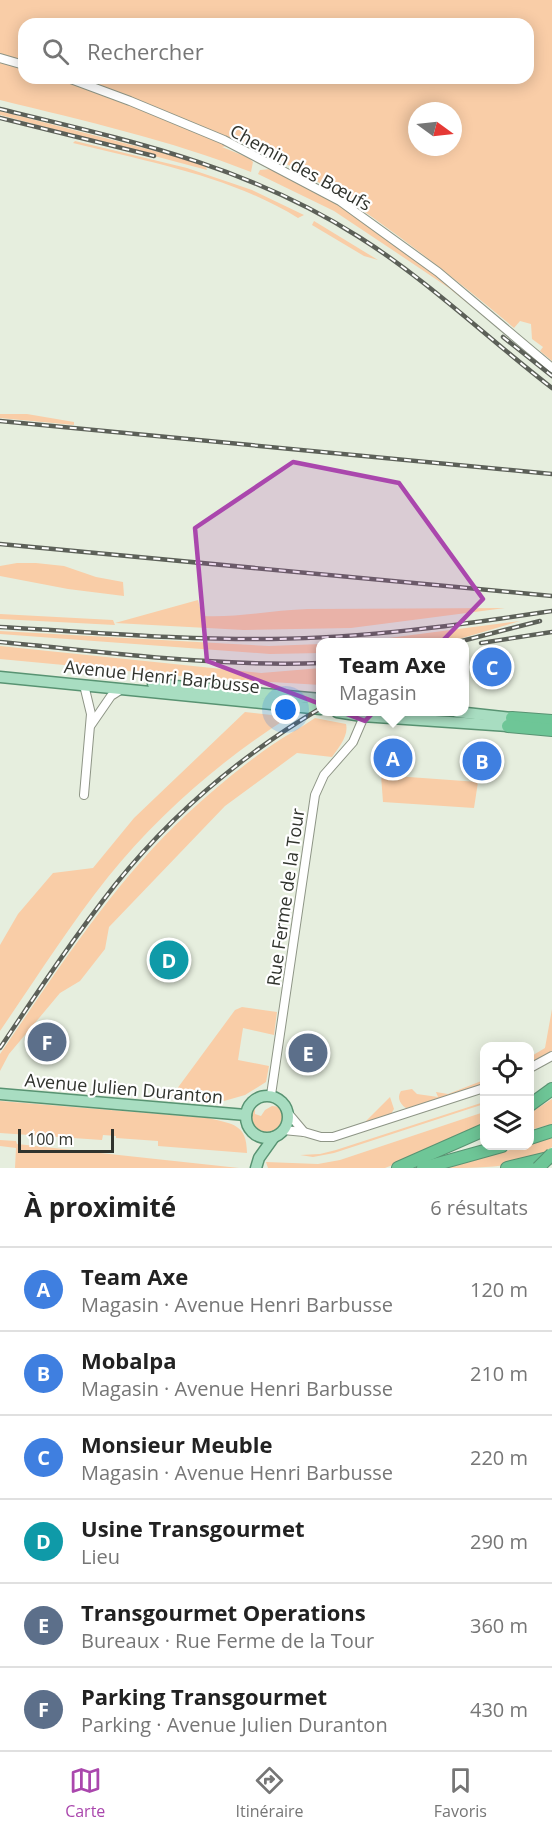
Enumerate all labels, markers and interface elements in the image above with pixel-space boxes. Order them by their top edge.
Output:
search box [18,18,534,84]
icon: search [39,35,72,68]
text: Rechercher [87,36,204,66]
north arrow [408,102,462,156]
street label: Chemin des Bœufs [226,118,376,216]
popup [316,638,469,716]
pin: C [472,644,512,690]
text: Team Axe [339,649,446,679]
street label: Avenue Henri Barbusse [63,654,261,698]
text: Magasin [339,679,417,706]
your location [271,695,300,724]
pin: A [374,736,412,780]
pin: B [462,738,502,783]
street label: Rue Ferme de la Tour [261,806,309,987]
pin: D [150,938,188,982]
pin: F [28,1020,66,1064]
pin: E [288,1030,328,1076]
map controls [480,1042,534,1150]
button: locate [480,1042,534,1096]
street label: Avenue Julien Duranton [24,1067,224,1109]
button: layers [480,1096,534,1150]
scale bar [18,1126,114,1154]
text: 100 m [27,1128,73,1150]
text: À proximité [24,1189,176,1225]
text: 6 résultats [430,1194,528,1221]
text: Team Axe [81,1261,188,1291]
text: A [37,1276,50,1303]
text: 120 m [470,1276,528,1303]
text: Magasin · Avenue Henri Barbusse [81,1291,393,1318]
text: Mobalpa [81,1345,177,1375]
text: B [37,1360,50,1387]
text: 210 m [470,1360,528,1387]
text: Magasin · Avenue Henri Barbusse [81,1375,393,1402]
text: Monsieur Meuble [81,1429,272,1459]
text: C [37,1444,50,1471]
text: 220 m [470,1444,528,1471]
text: Magasin · Avenue Henri Barbusse [81,1459,393,1486]
text: Usine Transgourmet [81,1513,305,1543]
text: D [36,1528,51,1555]
text: 290 m [470,1528,528,1555]
text: Lieu [81,1543,120,1570]
text: Transgourmet Operations [81,1597,366,1627]
text: E [38,1612,49,1639]
text: 360 m [470,1612,528,1639]
text: Bureaux · Rue Ferme de la Tour [81,1627,374,1654]
text: Parking Transgourmet [81,1681,327,1711]
text: F [38,1696,49,1723]
text: 430 m [470,1696,528,1723]
text: Parking · Avenue Julien Duranton [81,1711,388,1738]
tab: Carte [65,1764,105,1822]
tab: Itinéraire [236,1764,304,1822]
tab: Favoris [434,1764,487,1822]

